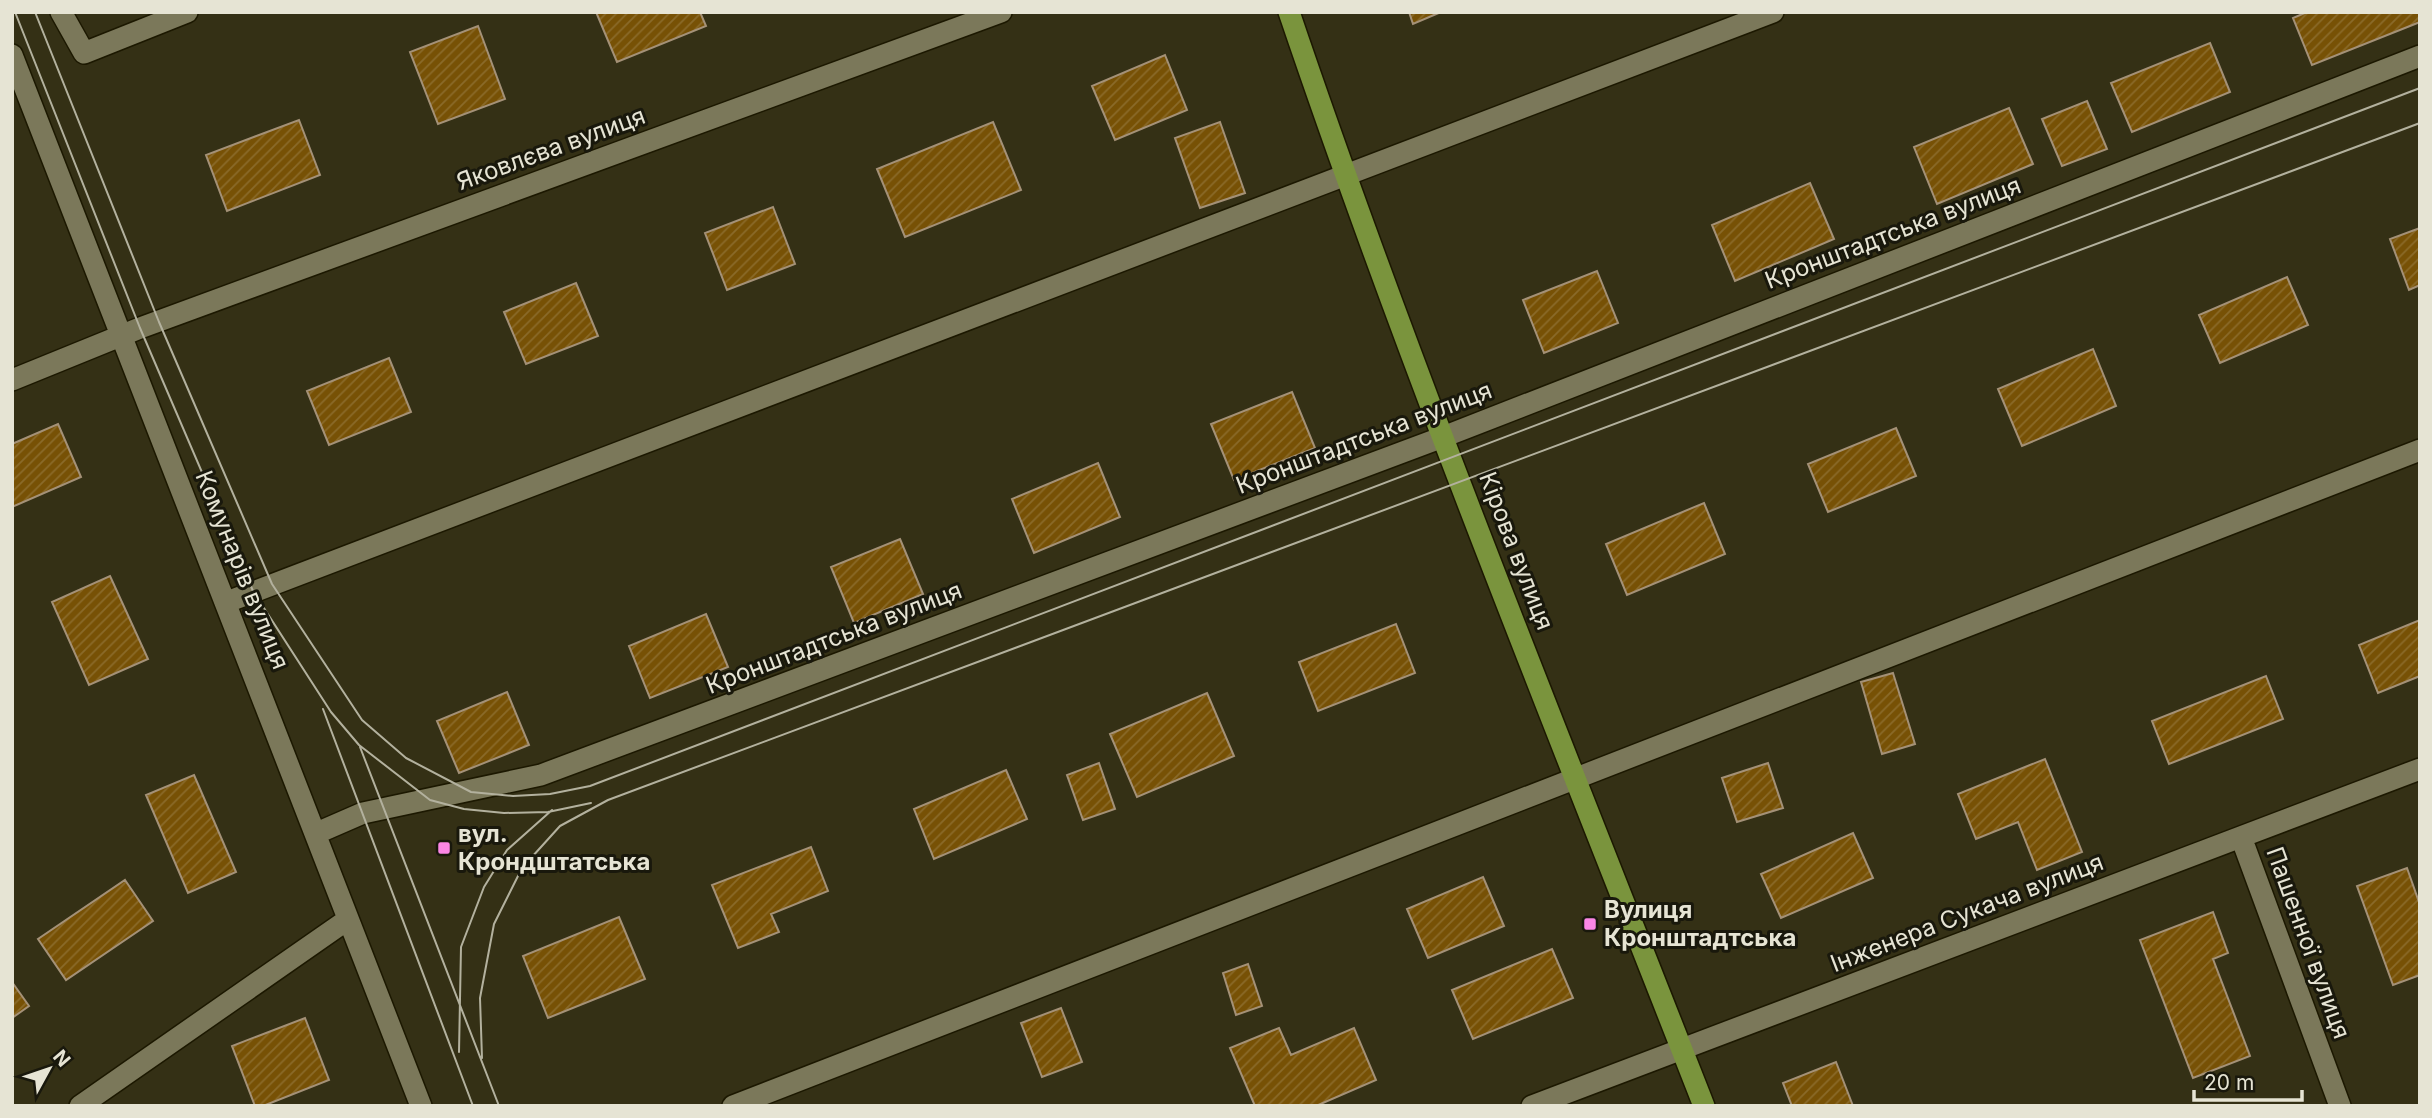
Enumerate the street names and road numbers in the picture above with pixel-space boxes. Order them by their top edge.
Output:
street label: Яковлєва вулиця [453,101,649,196]
street label: Кронштадтська вулиця [1761,170,2025,295]
street label: Кронштадтська вулиця [1232,375,1496,500]
street label: Комунарів вулиця [189,466,296,673]
street label: Кірова вулиця [1473,468,1560,634]
street label: Кронштадтська вулиця [702,575,966,700]
street label: Пашенної вулиця [2260,843,2357,1043]
street label: Інженера Сукача вулиця [1826,847,2107,978]

